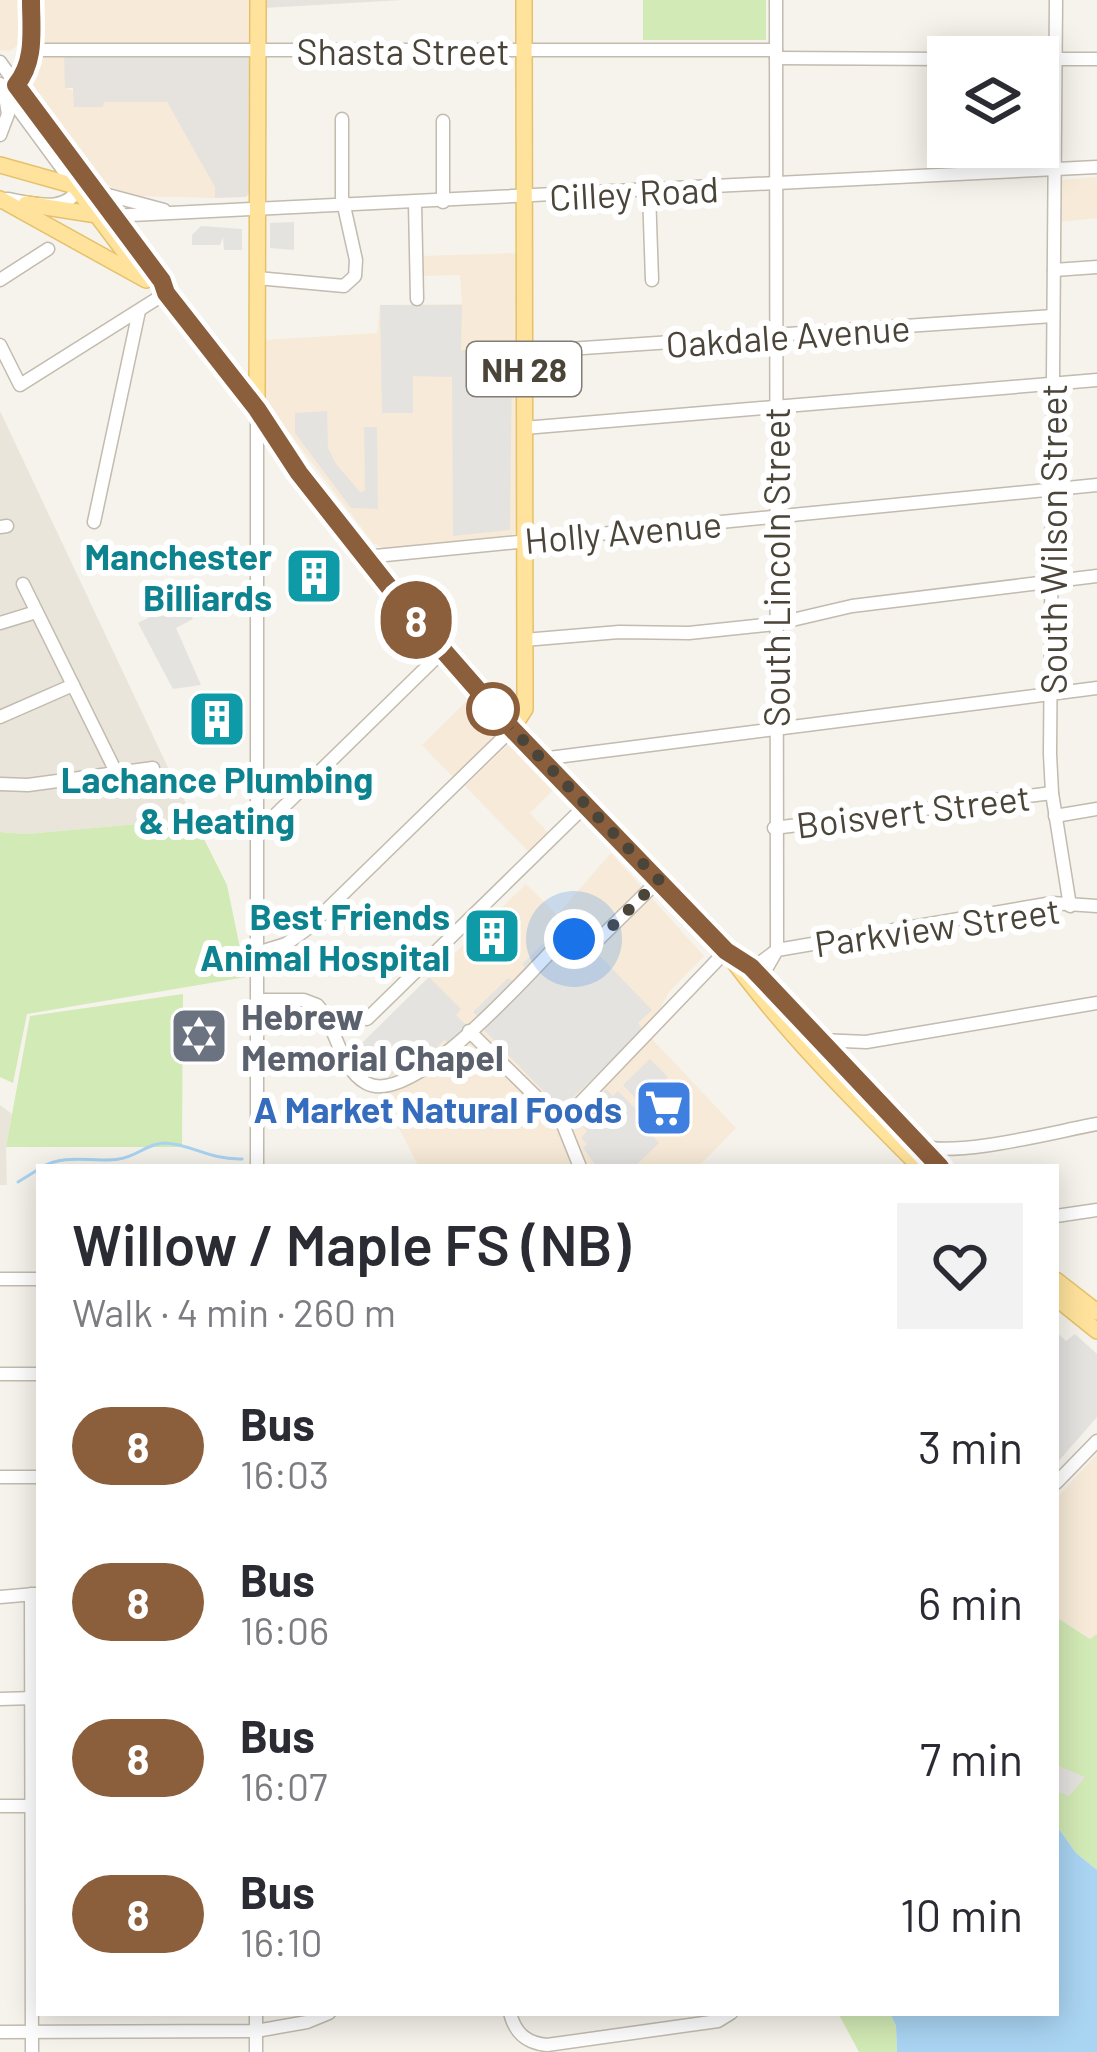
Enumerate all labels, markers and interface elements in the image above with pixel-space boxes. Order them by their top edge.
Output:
street label: Shasta Street [296,29,510,72]
map controls [927,36,1059,168]
button: layers [927,36,1059,168]
street label: Cilley Road [548,166,720,218]
street label: Oakdale Avenue [664,305,912,365]
road number: NH 28 [467,342,581,396]
street label: South Wilson Street [1031,384,1074,694]
street label: South Lincoln Street [754,407,797,727]
street label: Holly Avenue [523,501,723,561]
place label: Manchester Billiards [84,534,272,618]
building icon: Manchester Billiards [283,545,345,607]
line badge: 8 [377,581,455,659]
text: 8 [405,595,427,645]
unlabelled marker [468,684,518,734]
building icon: Lachance Plumbing & Heating [186,688,248,750]
place label: Lachance Plumbing & Heating [61,757,373,841]
street label: Boisvert Street [794,774,1032,846]
street label: Parkview Street [812,888,1062,964]
place label: Best Friends Animal Hospital [200,894,450,978]
building icon: Best Friends Animal Hospital [461,905,523,967]
your location [544,909,604,969]
place label: Hebrew Memorial Chapel [241,994,504,1078]
synagogue icon: Hebrew Memorial Chapel [168,1005,230,1067]
supermarket icon: A Market Natural Foods [633,1077,695,1139]
place label: A Market Natural Foods [253,1087,622,1130]
button: heart [897,1203,1023,1329]
text: Willow / Maple FS (NB) [72,1209,631,1277]
text: Walk · 4 min · 260 m [72,1288,396,1335]
text: Bus [240,1396,315,1450]
text: 3 min [918,1419,1023,1473]
text: 8 [127,1421,149,1471]
text: 16:03 [240,1450,329,1497]
text: Bus [240,1552,315,1606]
text: 6 min [918,1575,1023,1629]
text: 8 [127,1577,149,1627]
text: 16:06 [240,1606,329,1653]
text: Bus [240,1708,315,1762]
text: 7 min [920,1731,1023,1785]
text: 8 [127,1733,149,1783]
text: 16:07 [240,1762,327,1809]
text: Bus [240,1864,315,1918]
text: 10 min [900,1887,1023,1941]
text: 8 [127,1889,149,1939]
text: 16:10 [240,1918,323,1965]

